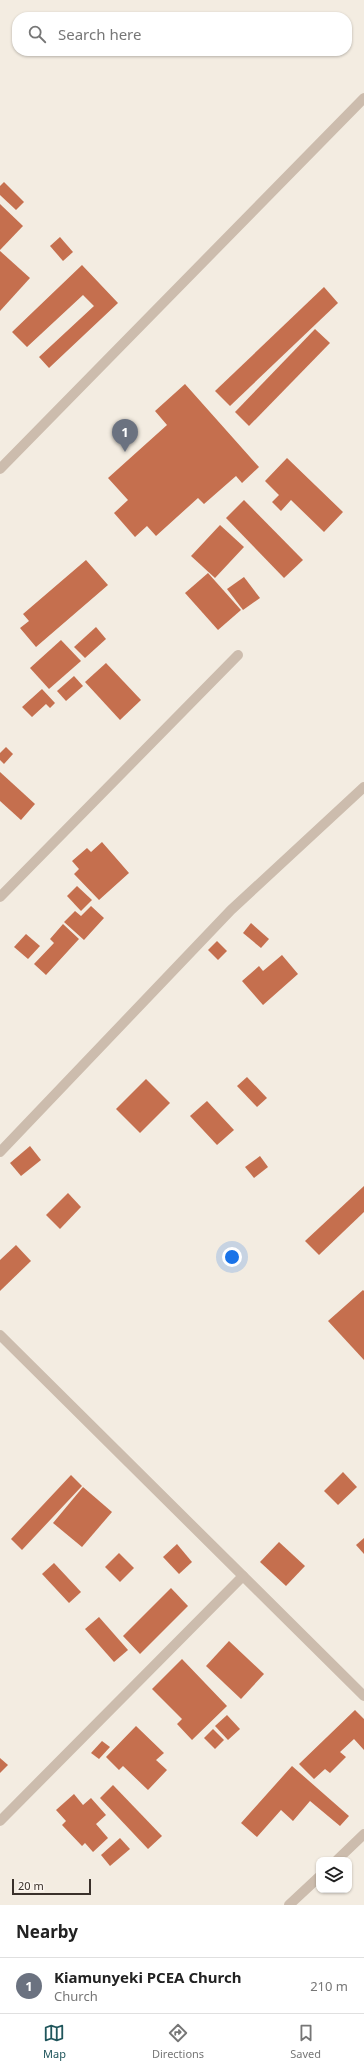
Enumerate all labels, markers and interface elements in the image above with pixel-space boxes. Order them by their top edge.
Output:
search box [12,12,352,56]
icon: search [26,23,48,45]
text: Search here [58,24,141,44]
pin: 1 [112,419,138,452]
your location [222,1247,242,1267]
map controls [316,1857,352,1893]
button: layers [316,1857,352,1893]
scale bar [12,1877,91,1896]
text: 20 m [18,1878,44,1893]
text: Nearby [16,1920,78,1943]
text: Kiamunyeki PCEA Church [54,1967,241,1987]
text: 1 [25,1977,33,1995]
text: 210 m [310,1977,348,1995]
text: Church [54,1987,98,2005]
tab: Map [43,2022,66,2061]
tab: Directions [152,2022,204,2061]
tab: Saved [290,2022,321,2061]

